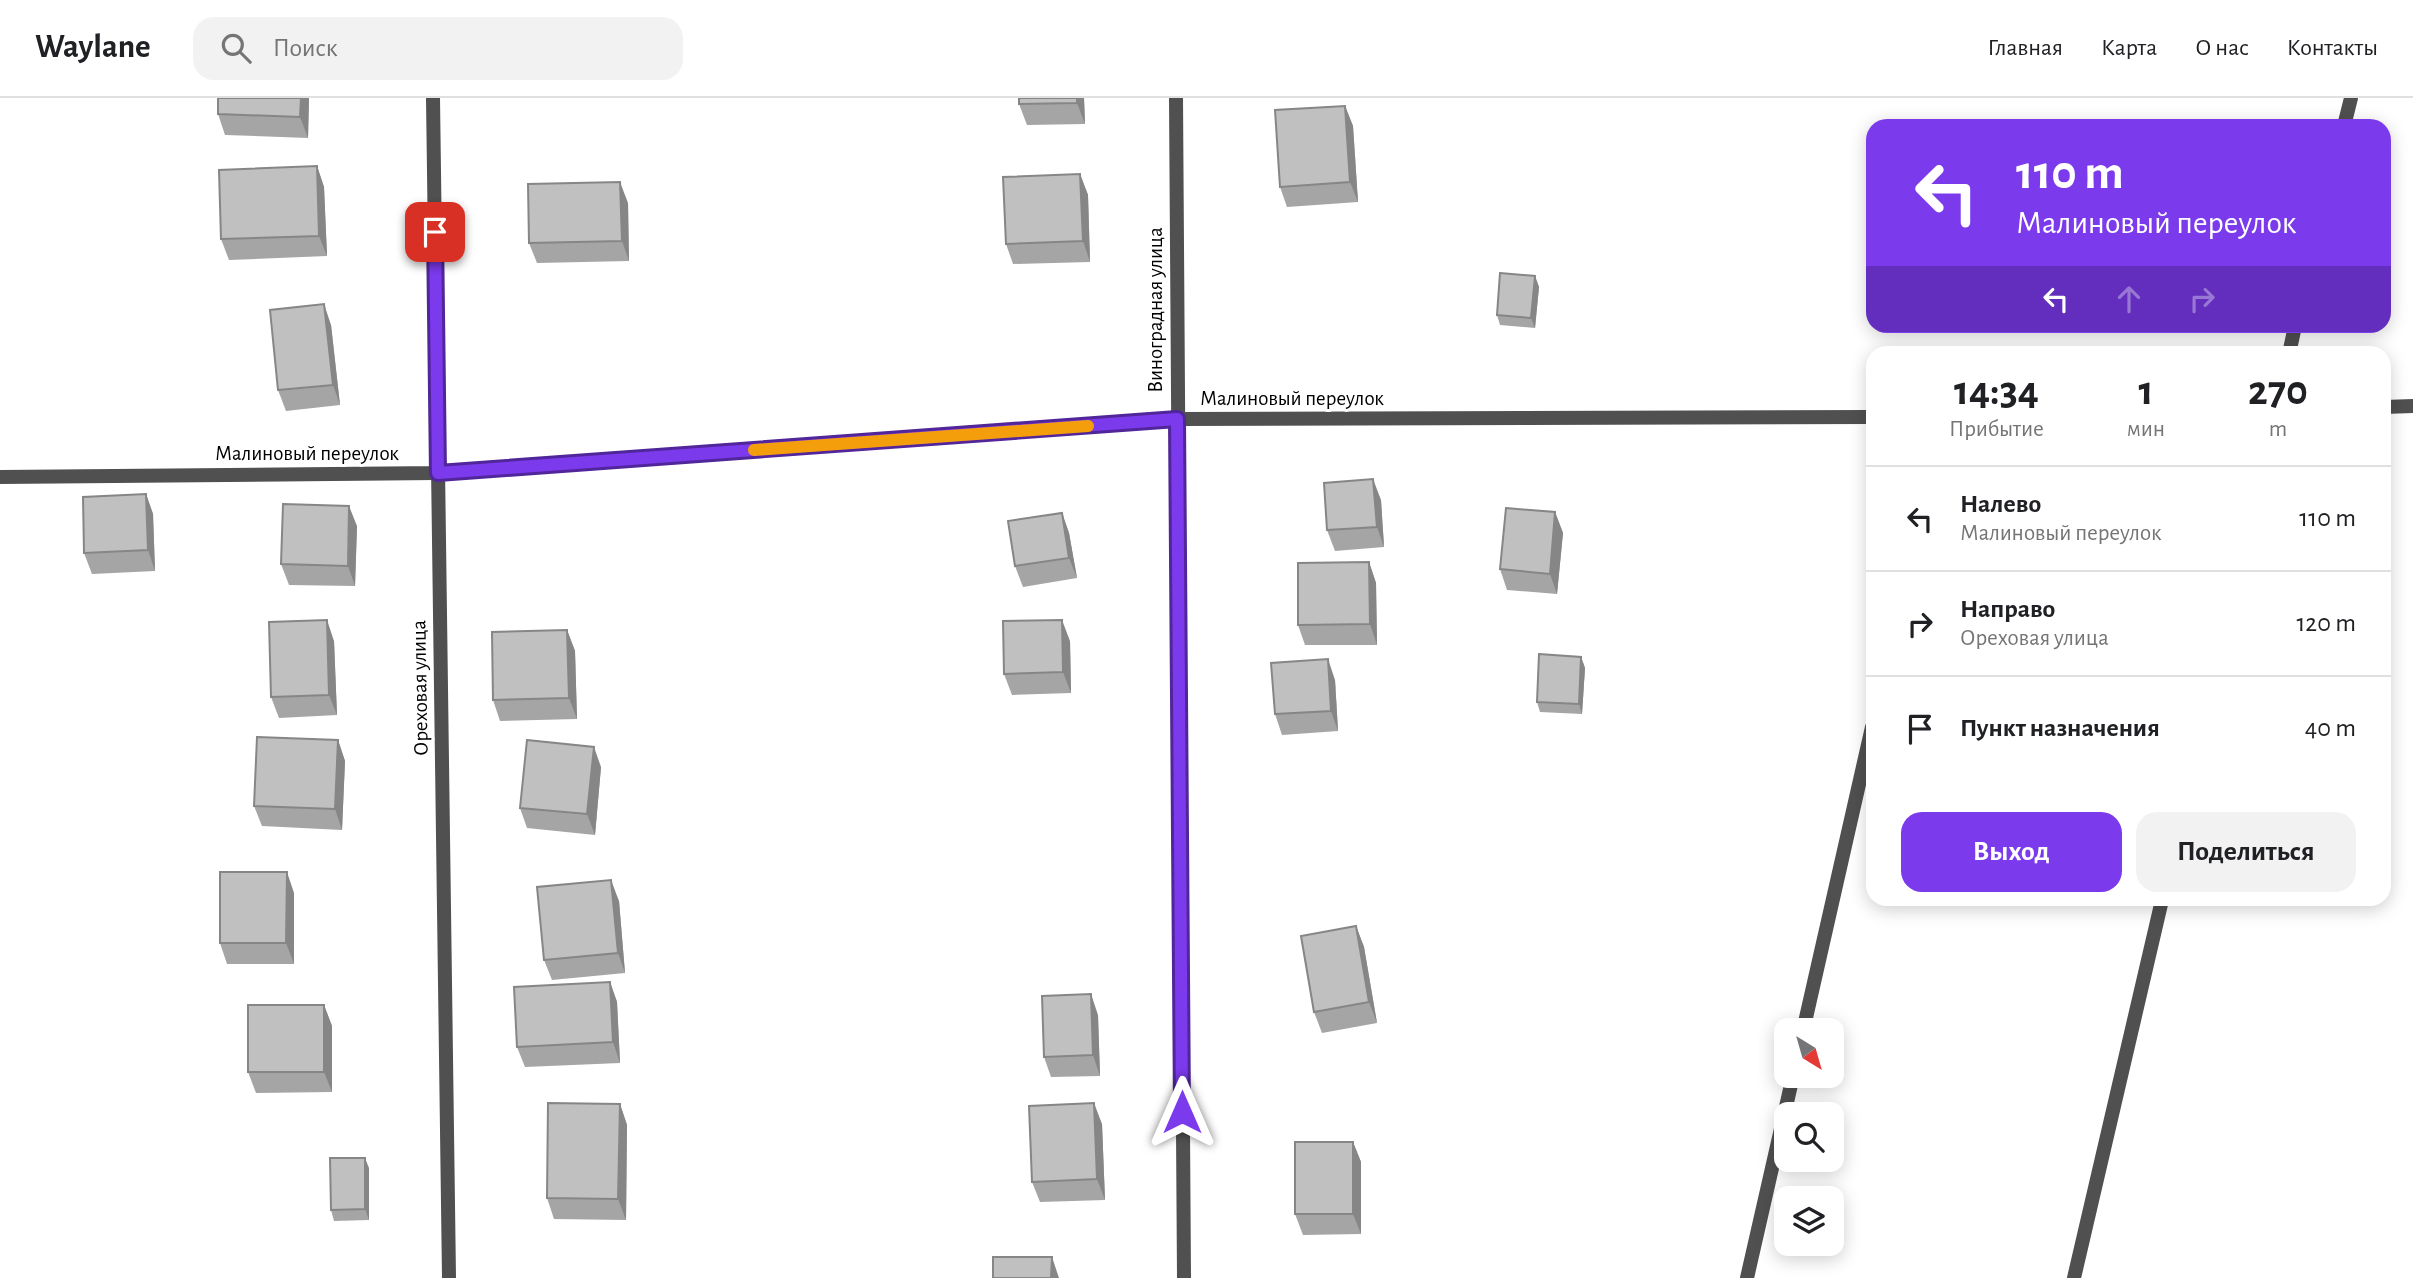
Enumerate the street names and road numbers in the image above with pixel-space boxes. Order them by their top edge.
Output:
street label: Виноградная улица [1145,227,1166,393]
street label: Малиновый переулок [1200,388,1384,409]
street label: Малиновый переулок [215,443,399,464]
street label: Ореховая улица [408,620,432,756]

